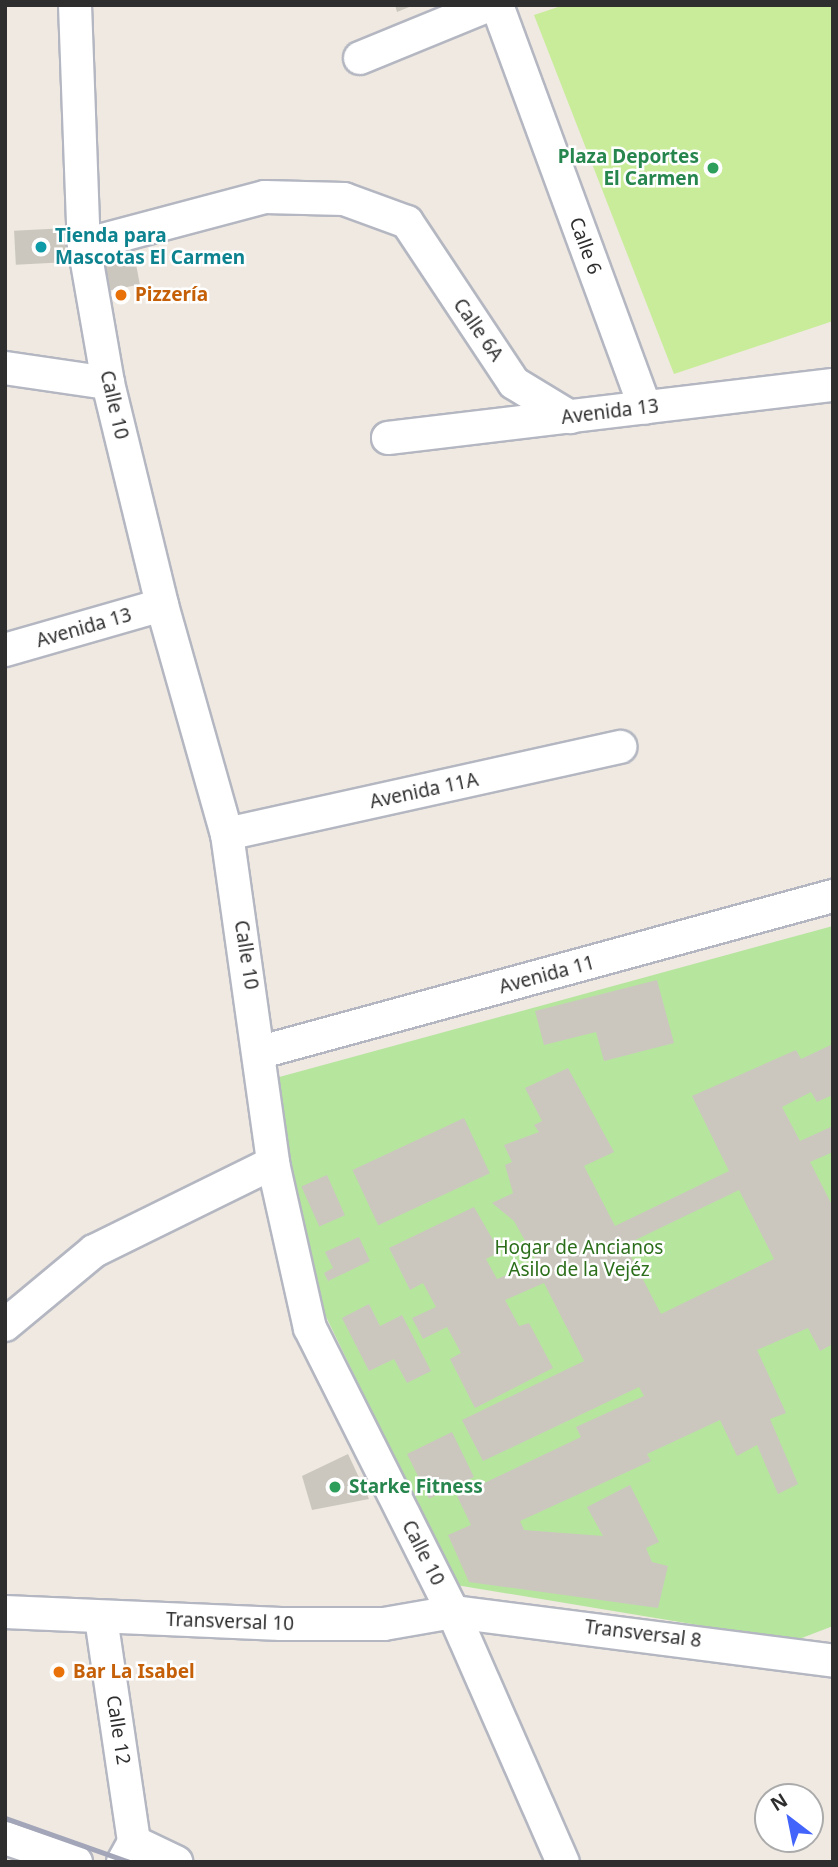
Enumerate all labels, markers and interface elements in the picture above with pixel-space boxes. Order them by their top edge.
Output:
place label: Plaza Deportes El Carmen [558,146,699,190]
marker: Plaza Deportes El Carmen [705,160,721,176]
street label: Calle 6 [564,214,606,278]
place label: Tienda para Mascotas El Carmen [55,225,245,269]
marker: Tienda para Mascotas El Carmen [33,239,49,255]
place label: Pizzería [135,284,208,306]
marker: Pizzería [113,287,129,303]
street label: Calle 6A [448,294,508,366]
street label: Calle 10 [95,368,133,442]
street label: Avenida 13 [560,395,660,429]
street label: Avenida 13 [34,604,134,652]
street label: Avenida 11A [368,768,480,814]
street label: Calle 10 [229,919,263,991]
street label: Avenida 11 [497,951,597,999]
park label: Hogar de Ancianos Asilo de la Vejéz [495,1237,663,1281]
place label: Starke Fitness [349,1476,483,1498]
marker: Starke Fitness [327,1479,343,1495]
street label: Calle 10 [397,1517,449,1589]
street label: Transversal 10 [166,1608,294,1636]
street label: Transversal 8 [583,1616,703,1652]
place label: Bar La Isabel [73,1661,195,1683]
marker: Bar La Isabel [51,1664,67,1680]
street label: Calle 12 [101,1694,135,1766]
north arrow [754,1783,824,1853]
text: N [765,1787,792,1817]

